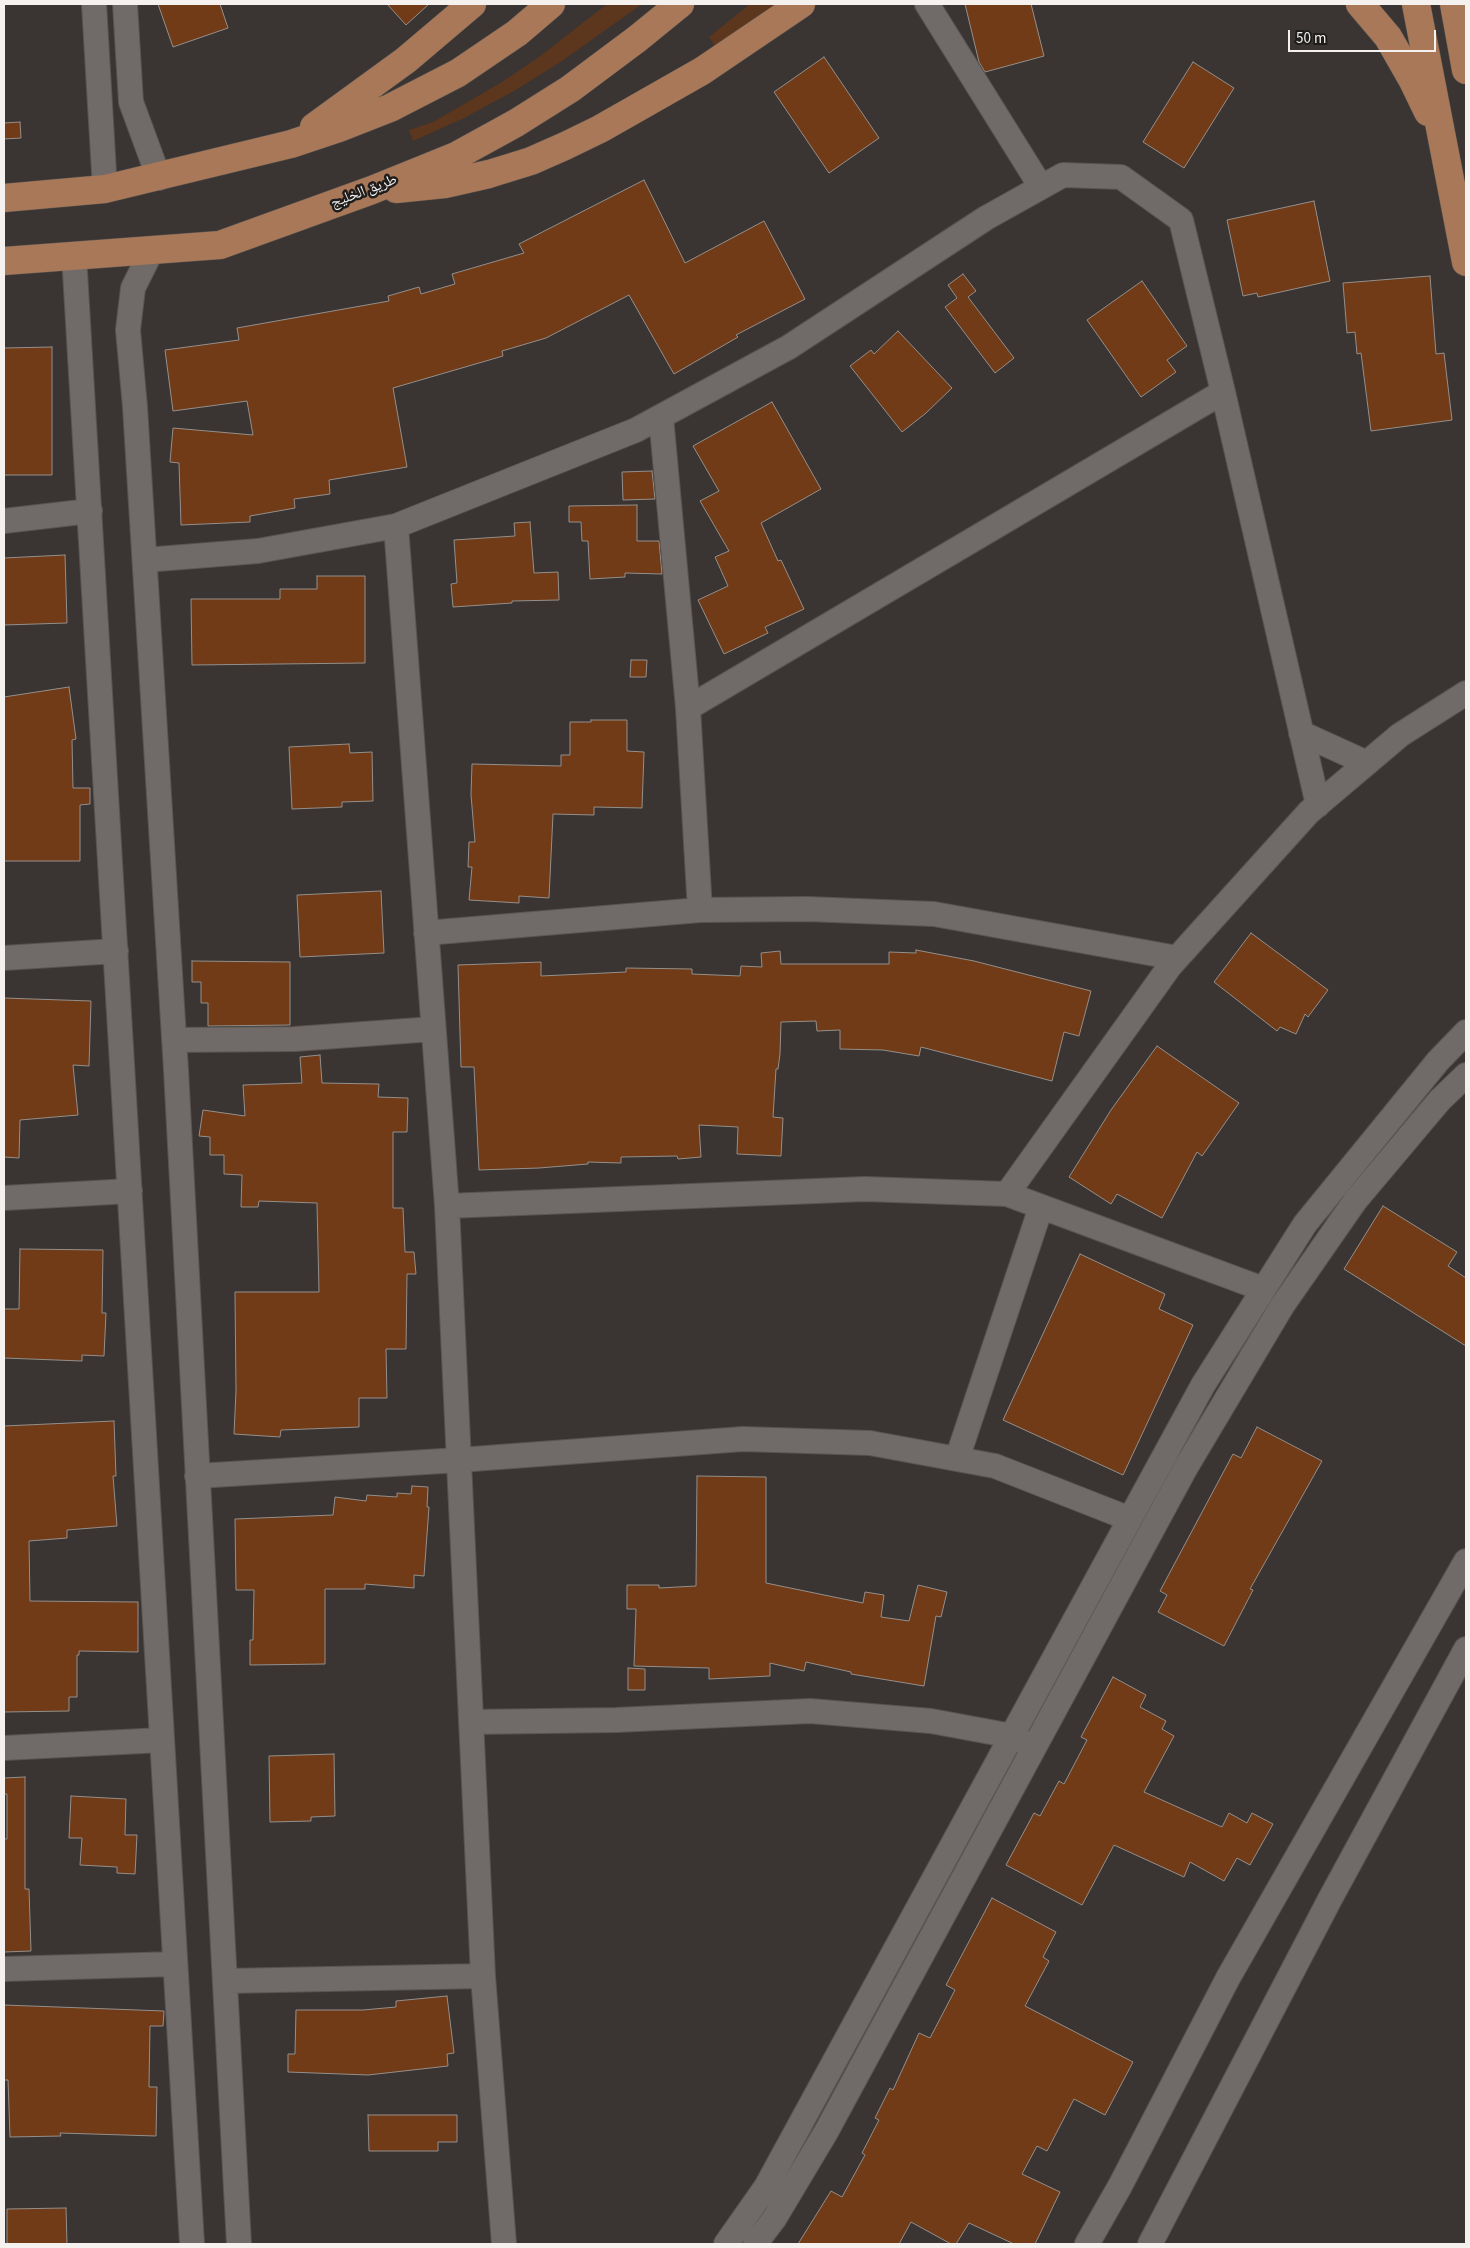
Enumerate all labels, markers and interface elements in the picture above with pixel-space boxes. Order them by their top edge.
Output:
scale bar [1290,20,1438,52]
text: 50 m [1296,28,1326,49]
street label: طريق الخليج [328,171,400,213]

